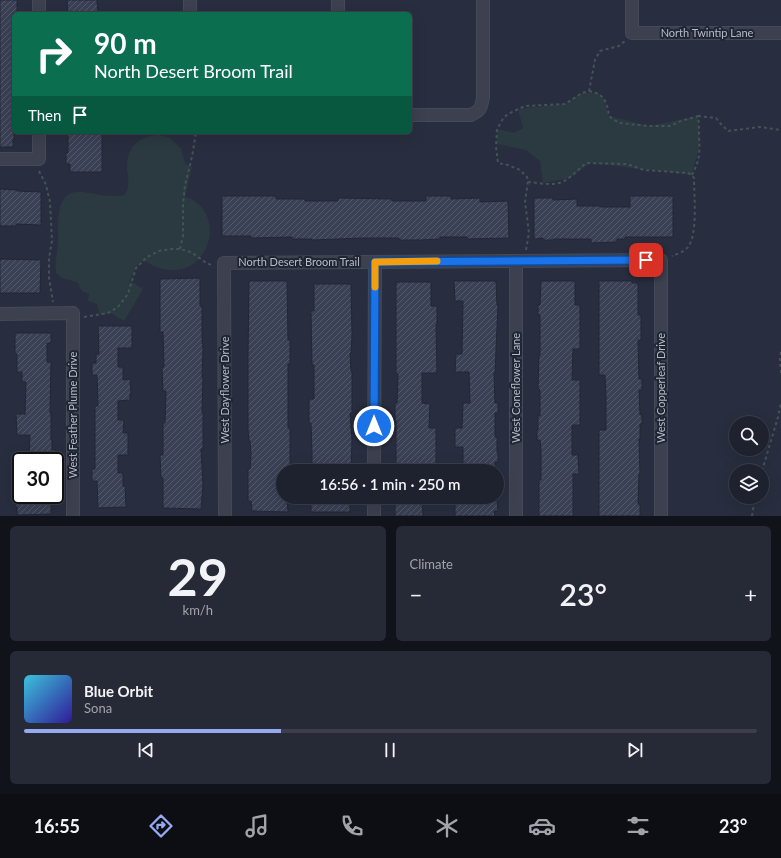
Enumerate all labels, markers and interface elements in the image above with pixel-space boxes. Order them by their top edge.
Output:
text: 90 m [94,26,157,60]
street label: North Twintip Lane [661,26,754,39]
icon: right [28,28,80,80]
text: North Desert Broom Trail [94,60,293,82]
icon: arrive [69,104,91,126]
text: Then [28,106,61,124]
pin [629,243,663,277]
icon: arrive [635,249,657,271]
street label: North Desert Broom Trail [238,255,360,268]
street label: West Coneflower Lane [509,333,522,443]
street label: West Copperleaf Drive [654,333,667,443]
street label: West Dayflower Drive [218,336,231,444]
street label: West Feather Plume Drive [66,351,79,478]
position arrow [353,405,395,447]
map controls [729,416,769,504]
button: search [729,416,769,456]
speed limit sign: 30 [12,452,64,504]
button: layers [729,464,769,504]
text: 16:56 · 1 min · 250 m [320,475,460,493]
text: 29 [168,545,228,607]
text: Climate [410,556,453,572]
text: 23° [560,576,607,612]
text: − [410,581,422,608]
text: + [744,581,757,608]
text: km/h [183,602,213,618]
text: Blue Orbit [84,682,153,700]
text: Sona [84,700,112,716]
icon: previous [135,739,157,761]
icon: pause [379,739,401,761]
icon: next [624,739,646,761]
icon: directions [147,812,175,840]
icon: music [243,812,271,840]
icon: phone [338,812,366,840]
icon: climate [433,812,461,840]
icon: car [528,812,556,840]
icon: filters [624,812,652,840]
text: 16:55 [34,815,80,837]
text: 23° [719,815,747,837]

